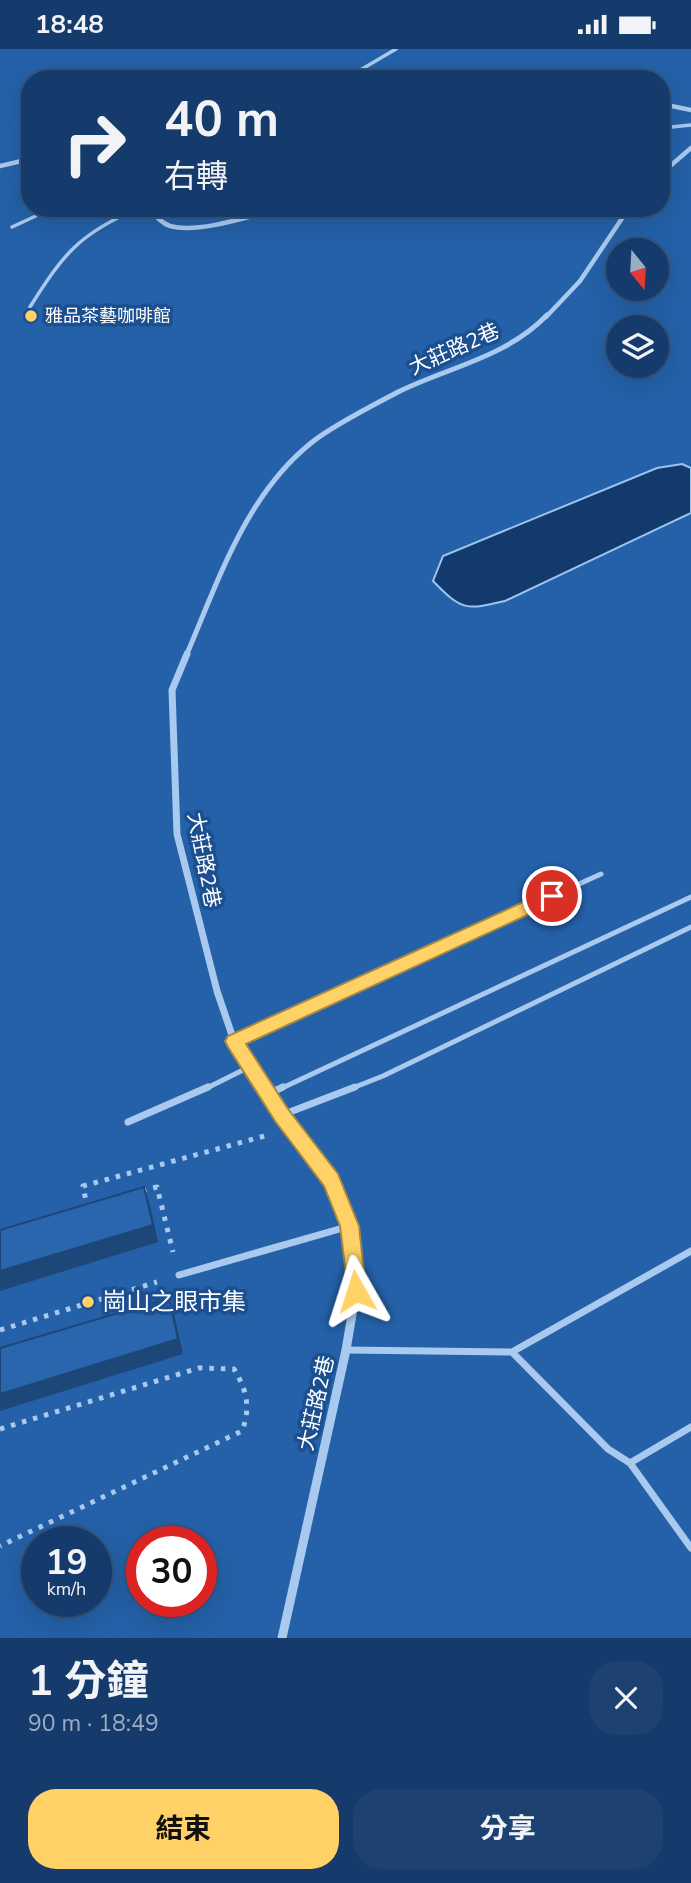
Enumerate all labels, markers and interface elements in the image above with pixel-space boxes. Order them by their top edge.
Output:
text: 18:48 [35,7,104,42]
text: 40 m [164,86,279,153]
icon: right [49,98,140,189]
text: 右轉 [164,155,228,198]
north arrow [606,238,668,301]
map controls [606,238,669,378]
place label: 雅品茶藝咖啡館 [45,304,171,328]
marker: 雅品茶藝咖啡館 [23,308,39,324]
button: layers [606,315,669,378]
street label: 大莊路2巷 [404,317,504,381]
street label: 大莊路2巷 [181,810,227,910]
pin [522,866,582,926]
icon: arrive [533,877,571,915]
position arrow [319,1254,393,1328]
place label: 崗山之眼市集 [102,1286,246,1318]
marker: 崗山之眼市集 [80,1294,96,1310]
street label: 大莊路2巷 [291,1353,341,1453]
speed limit sign: 30 [126,1526,217,1617]
text: 19 [45,1539,88,1586]
text: km/h [47,1577,86,1601]
text: 1 分鐘 [28,1653,149,1710]
button: close [589,1661,663,1735]
text: 90 m · 18:49 [28,1708,159,1739]
button: 結束 [28,1789,339,1869]
button: 分享 [353,1789,663,1869]

